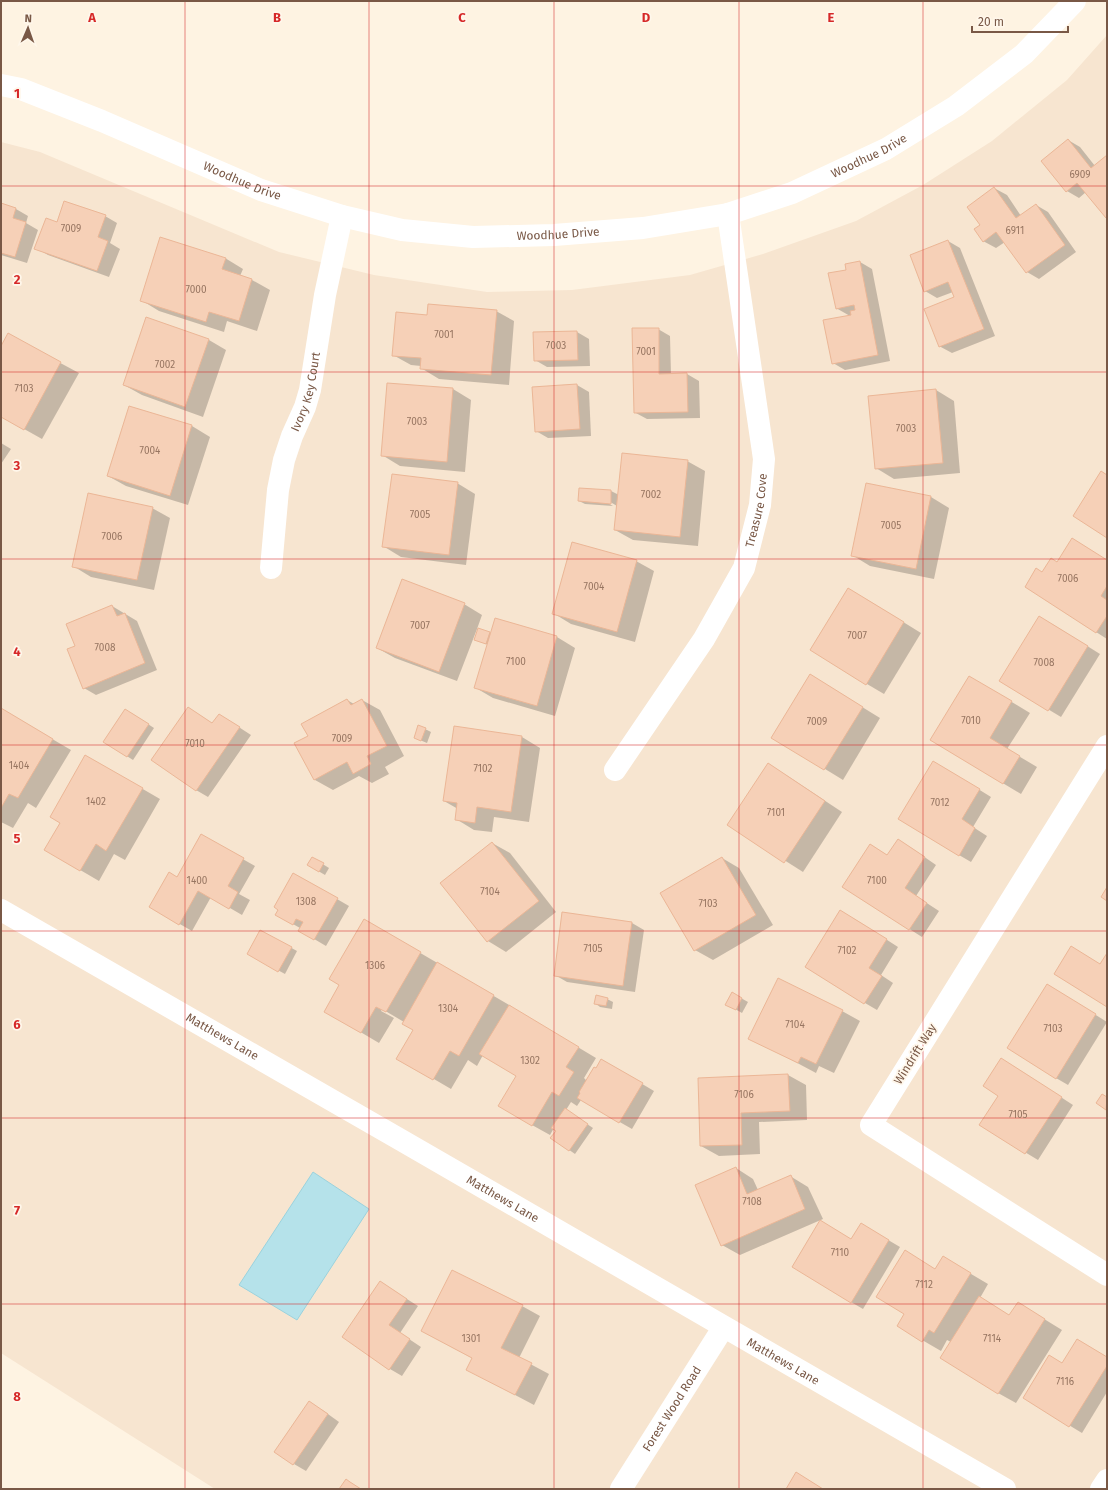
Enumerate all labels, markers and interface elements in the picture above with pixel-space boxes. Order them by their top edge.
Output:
north arrow [8,8,48,48]
scale bar [972,8,1068,34]
text: A [87,10,96,25]
text: B [273,10,281,25]
text: C [458,10,466,25]
text: D [642,10,651,25]
text: E [828,10,835,25]
text: N [24,12,32,25]
text: 20 m [978,15,1004,29]
text: 1 [14,86,20,101]
street label: Woodhue Drive [829,131,909,181]
street label: Woodhue Drive [201,159,283,203]
house number: 6909 [1069,169,1091,181]
house number: 7009 [61,223,81,235]
street label: Woodhue Drive [516,224,600,243]
house number: 6911 [1006,225,1024,237]
text: 2 [14,272,21,287]
house number: 7000 [185,284,207,296]
house number: 7001 [434,329,454,341]
house number: 7003 [546,340,566,352]
house number: 7001 [636,346,656,358]
street label: Ivory Key Court [288,350,323,434]
house number: 7002 [155,359,175,371]
house number: 7103 [14,383,34,395]
house number: 7003 [407,416,427,428]
house number: 7003 [896,423,916,435]
house number: 7004 [140,445,161,457]
text: 3 [13,458,21,473]
street label: Treasure Cove [742,473,770,549]
house number: 7002 [641,489,661,501]
house number: 7005 [410,509,430,521]
house number: 7005 [881,520,901,532]
house number: 7006 [102,531,122,543]
house number: 7006 [1058,573,1078,585]
house number: 7004 [584,581,605,593]
house number: 7007 [410,620,430,632]
house number: 7007 [847,630,867,642]
house number: 7008 [95,642,116,654]
text: 4 [13,644,21,659]
house number: 7100 [506,656,526,668]
house number: 7008 [1034,657,1055,669]
house number: 7010 [961,715,981,727]
house number: 7009 [807,716,827,728]
house number: 7009 [332,733,352,745]
house number: 7010 [185,738,205,750]
house number: 1404 [9,760,30,772]
house number: 7102 [473,763,493,775]
house number: 1402 [86,796,106,808]
house number: 7012 [931,797,950,809]
house number: 7101 [767,807,785,819]
text: 5 [14,831,21,846]
house number: 1400 [187,875,208,887]
house number: 7100 [867,875,887,887]
house number: 7104 [480,886,500,898]
house number: 1308 [296,896,317,908]
house number: 7103 [698,898,718,910]
house number: 7105 [583,943,603,955]
house number: 7102 [837,945,857,957]
house number: 1306 [365,960,385,972]
house number: 1304 [438,1003,459,1015]
street label: Matthews Lane [183,1010,261,1063]
text: 6 [13,1017,21,1032]
house number: 7104 [785,1019,805,1031]
street label: Windrift Way [891,1021,939,1087]
house number: 7103 [1043,1023,1063,1035]
house number: 1302 [520,1055,540,1067]
house number: 7106 [734,1089,754,1101]
house number: 7105 [1008,1109,1028,1121]
street label: Matthews Lane [464,1172,542,1225]
house number: 7108 [742,1196,762,1208]
text: 7 [14,1203,20,1218]
house number: 7110 [831,1247,850,1259]
house number: 7112 [915,1279,933,1291]
house number: 1301 [462,1333,480,1345]
house number: 7114 [983,1333,1002,1345]
street label: Matthews Lane [744,1335,822,1388]
street label: Forest Wood Road [640,1363,704,1454]
house number: 7116 [1056,1376,1074,1388]
text: 8 [13,1389,21,1404]

